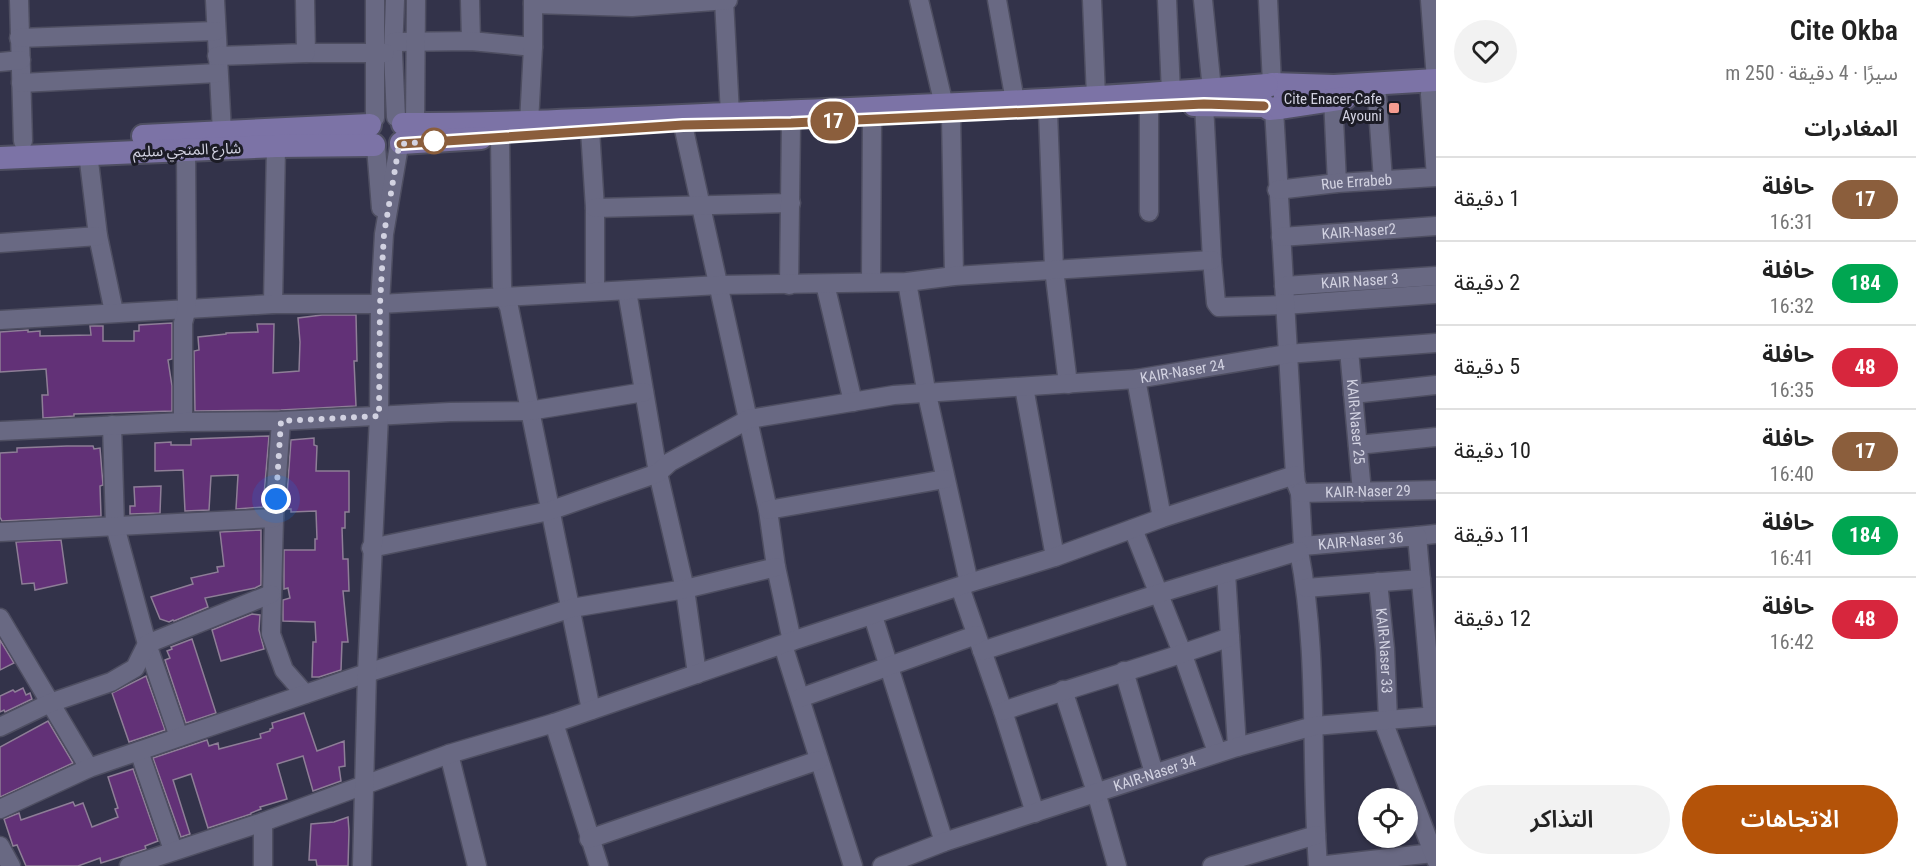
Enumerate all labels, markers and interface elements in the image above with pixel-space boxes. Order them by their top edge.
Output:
text: Cite Okba [1790,14,1898,47]
button: heart [1454,20,1517,83]
text: سيرًا · 4 دقيقة · 250 m [1725,61,1898,85]
place label: Cite Enacer-Cafe Ayouni [1284,90,1382,125]
marker: Cite Enacer-Cafe Ayouni [1387,101,1401,115]
line badge: 17 [806,102,860,140]
text: 17 [822,109,844,133]
text: المغادرات [1804,116,1898,141]
unlabelled marker [421,128,447,154]
street label: شارع المنجي سليم [133,139,242,164]
street label: Rue Errabeb [1320,171,1393,194]
text: حافلة [1762,174,1814,199]
text: 1 دقيقة [1454,186,1520,211]
text: 17 [1854,187,1876,211]
text: 16:31 [1770,210,1814,234]
street label: KAIR-Naser2 [1321,220,1397,243]
text: حافلة [1762,258,1814,283]
street label: KAIR Naser 3 [1320,269,1399,293]
text: 2 دقيقة [1454,270,1520,295]
text: 184 [1849,271,1881,295]
text: 16:32 [1770,294,1814,318]
text: حافلة [1762,342,1814,367]
text: 5 دقيقة [1454,354,1520,379]
street label: KAIR-Naser 24 [1139,355,1226,387]
text: 48 [1854,355,1876,379]
street label: KAIR-Naser 25 [1343,378,1368,465]
text: 16:35 [1770,378,1814,402]
text: حافلة [1762,426,1814,451]
text: 10 دقيقة [1454,438,1531,463]
text: 17 [1854,439,1876,463]
text: 16:40 [1770,462,1814,486]
street label: KAIR-Naser 29 [1325,482,1411,501]
your location [261,484,291,514]
text: حافلة [1762,510,1814,535]
text: 11 دقيقة [1454,522,1531,547]
text: 184 [1849,523,1881,547]
street label: KAIR-Naser 36 [1317,528,1404,554]
text: 16:41 [1770,546,1814,570]
text: حافلة [1762,594,1814,619]
text: 12 دقيقة [1454,606,1531,631]
street label: KAIR-Naser 33 [1372,607,1396,694]
text: 48 [1854,607,1876,631]
text: 16:42 [1770,630,1814,654]
street label: KAIR-Naser 34 [1111,752,1198,795]
button: التذاكر [1454,785,1670,854]
button: الاتجاهات [1682,785,1898,854]
map controls [1358,788,1418,848]
button: locate [1358,788,1418,848]

